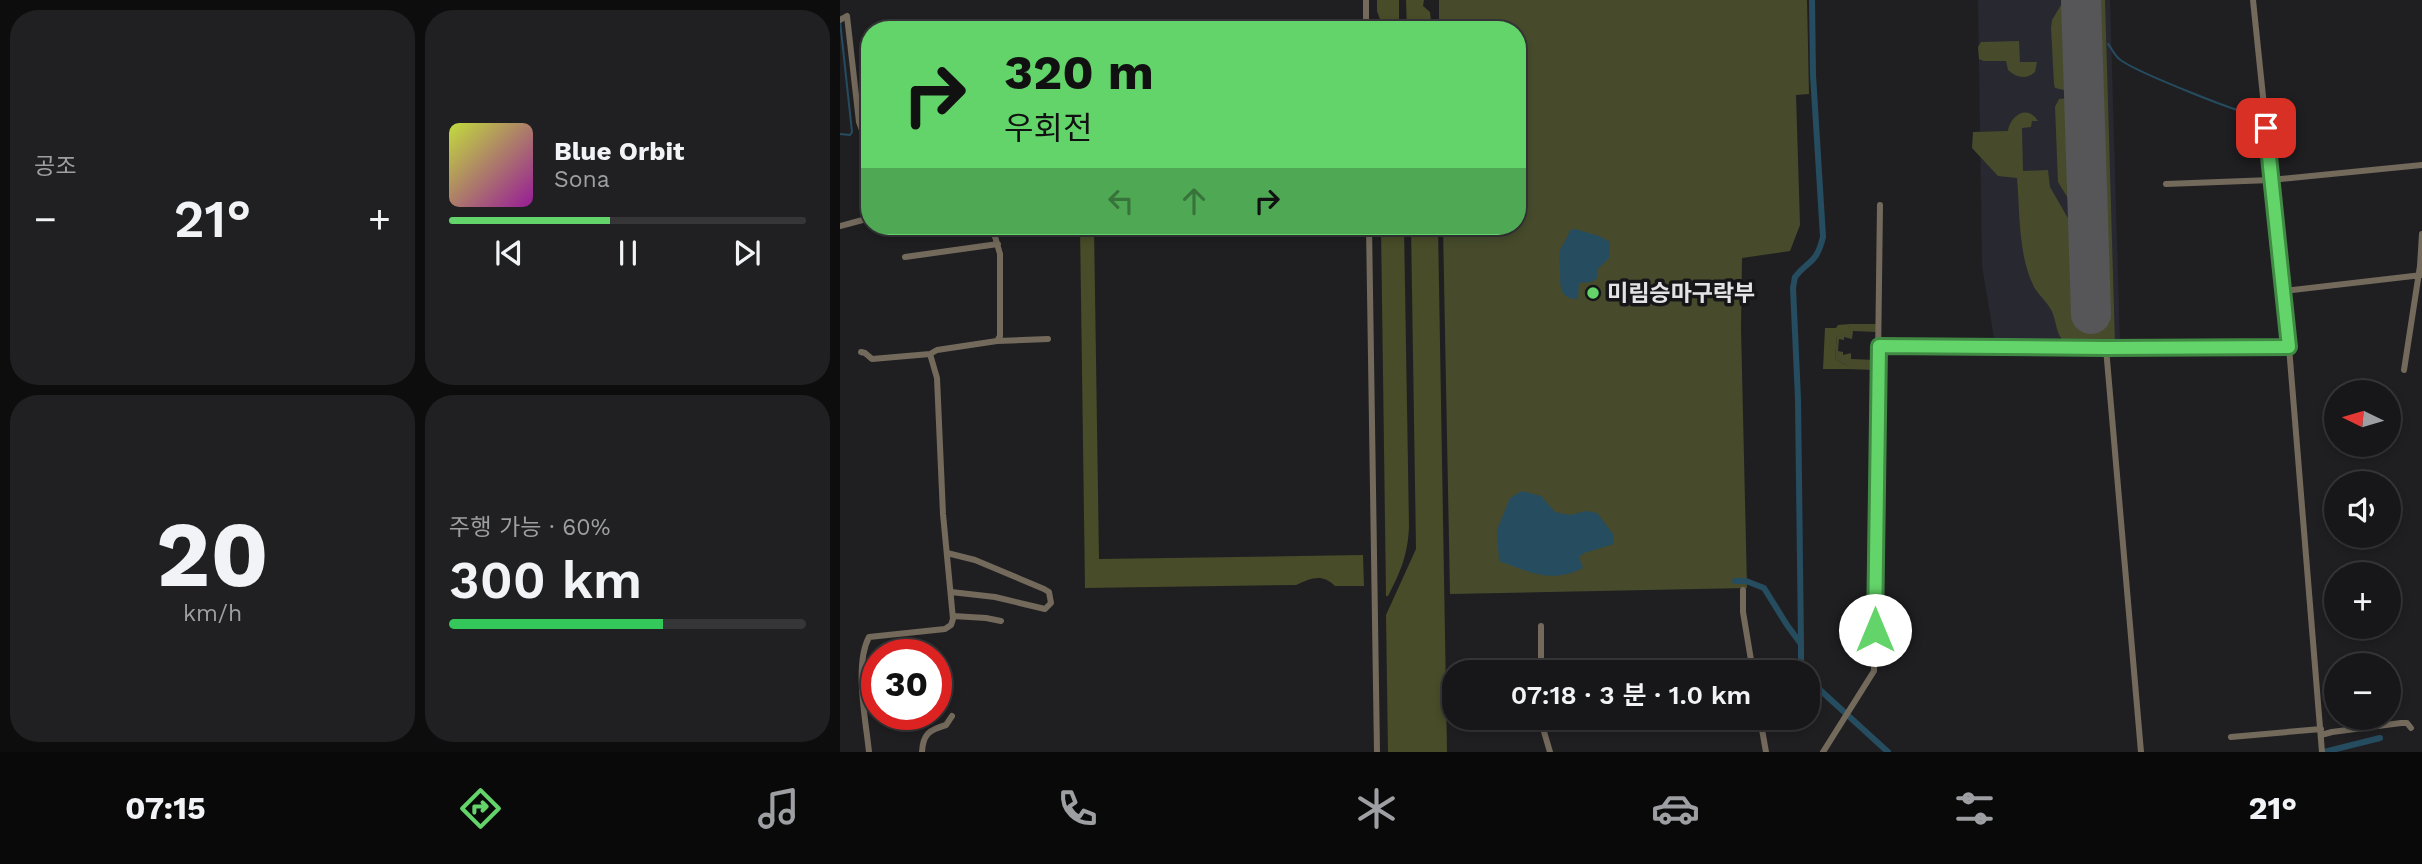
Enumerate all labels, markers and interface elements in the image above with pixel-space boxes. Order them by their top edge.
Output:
text: 320 m [1004,43,1154,101]
icon: right [889,49,980,140]
pin [2236,98,2296,158]
text: 우회전 [1004,109,1092,147]
icon: arrive [2247,109,2285,147]
text: Blue Orbit [554,136,684,166]
text: 공조 [34,153,76,180]
text: Sona [554,166,610,193]
icon: left [1102,182,1140,220]
icon: ahead [1175,182,1213,220]
icon: right [1248,182,1286,220]
text: 21° [174,189,251,250]
text: − [34,197,57,241]
text: + [368,197,391,241]
icon: previous [490,234,528,272]
icon: pause [609,234,647,272]
icon: next [728,234,766,272]
place label: 미림승마구락부 [1607,280,1755,307]
marker: 미림승마구락부 [1585,285,1601,301]
north arrow [2324,380,2401,457]
map controls [2324,380,2401,730]
button: sound [2324,471,2401,548]
text: 20 [156,501,269,608]
text: 주행 가능 · 60% [449,514,610,541]
text: 300 km [449,550,642,611]
button: + [2324,562,2401,639]
position arrow [1838,593,1912,667]
text: km/h [183,600,242,627]
speed limit sign: 30 [861,639,952,730]
button: − [2324,653,2401,730]
text: 07:18 · 3 분 · 1.0 km [1511,680,1751,710]
icon: directions [456,784,505,833]
icon: music [754,784,803,833]
icon: phone [1053,784,1102,833]
icon: climate [1352,784,1401,833]
icon: car [1651,784,1700,833]
icon: filters [1950,784,1999,833]
text: 07:15 [125,789,206,827]
text: 21° [2248,789,2297,827]

